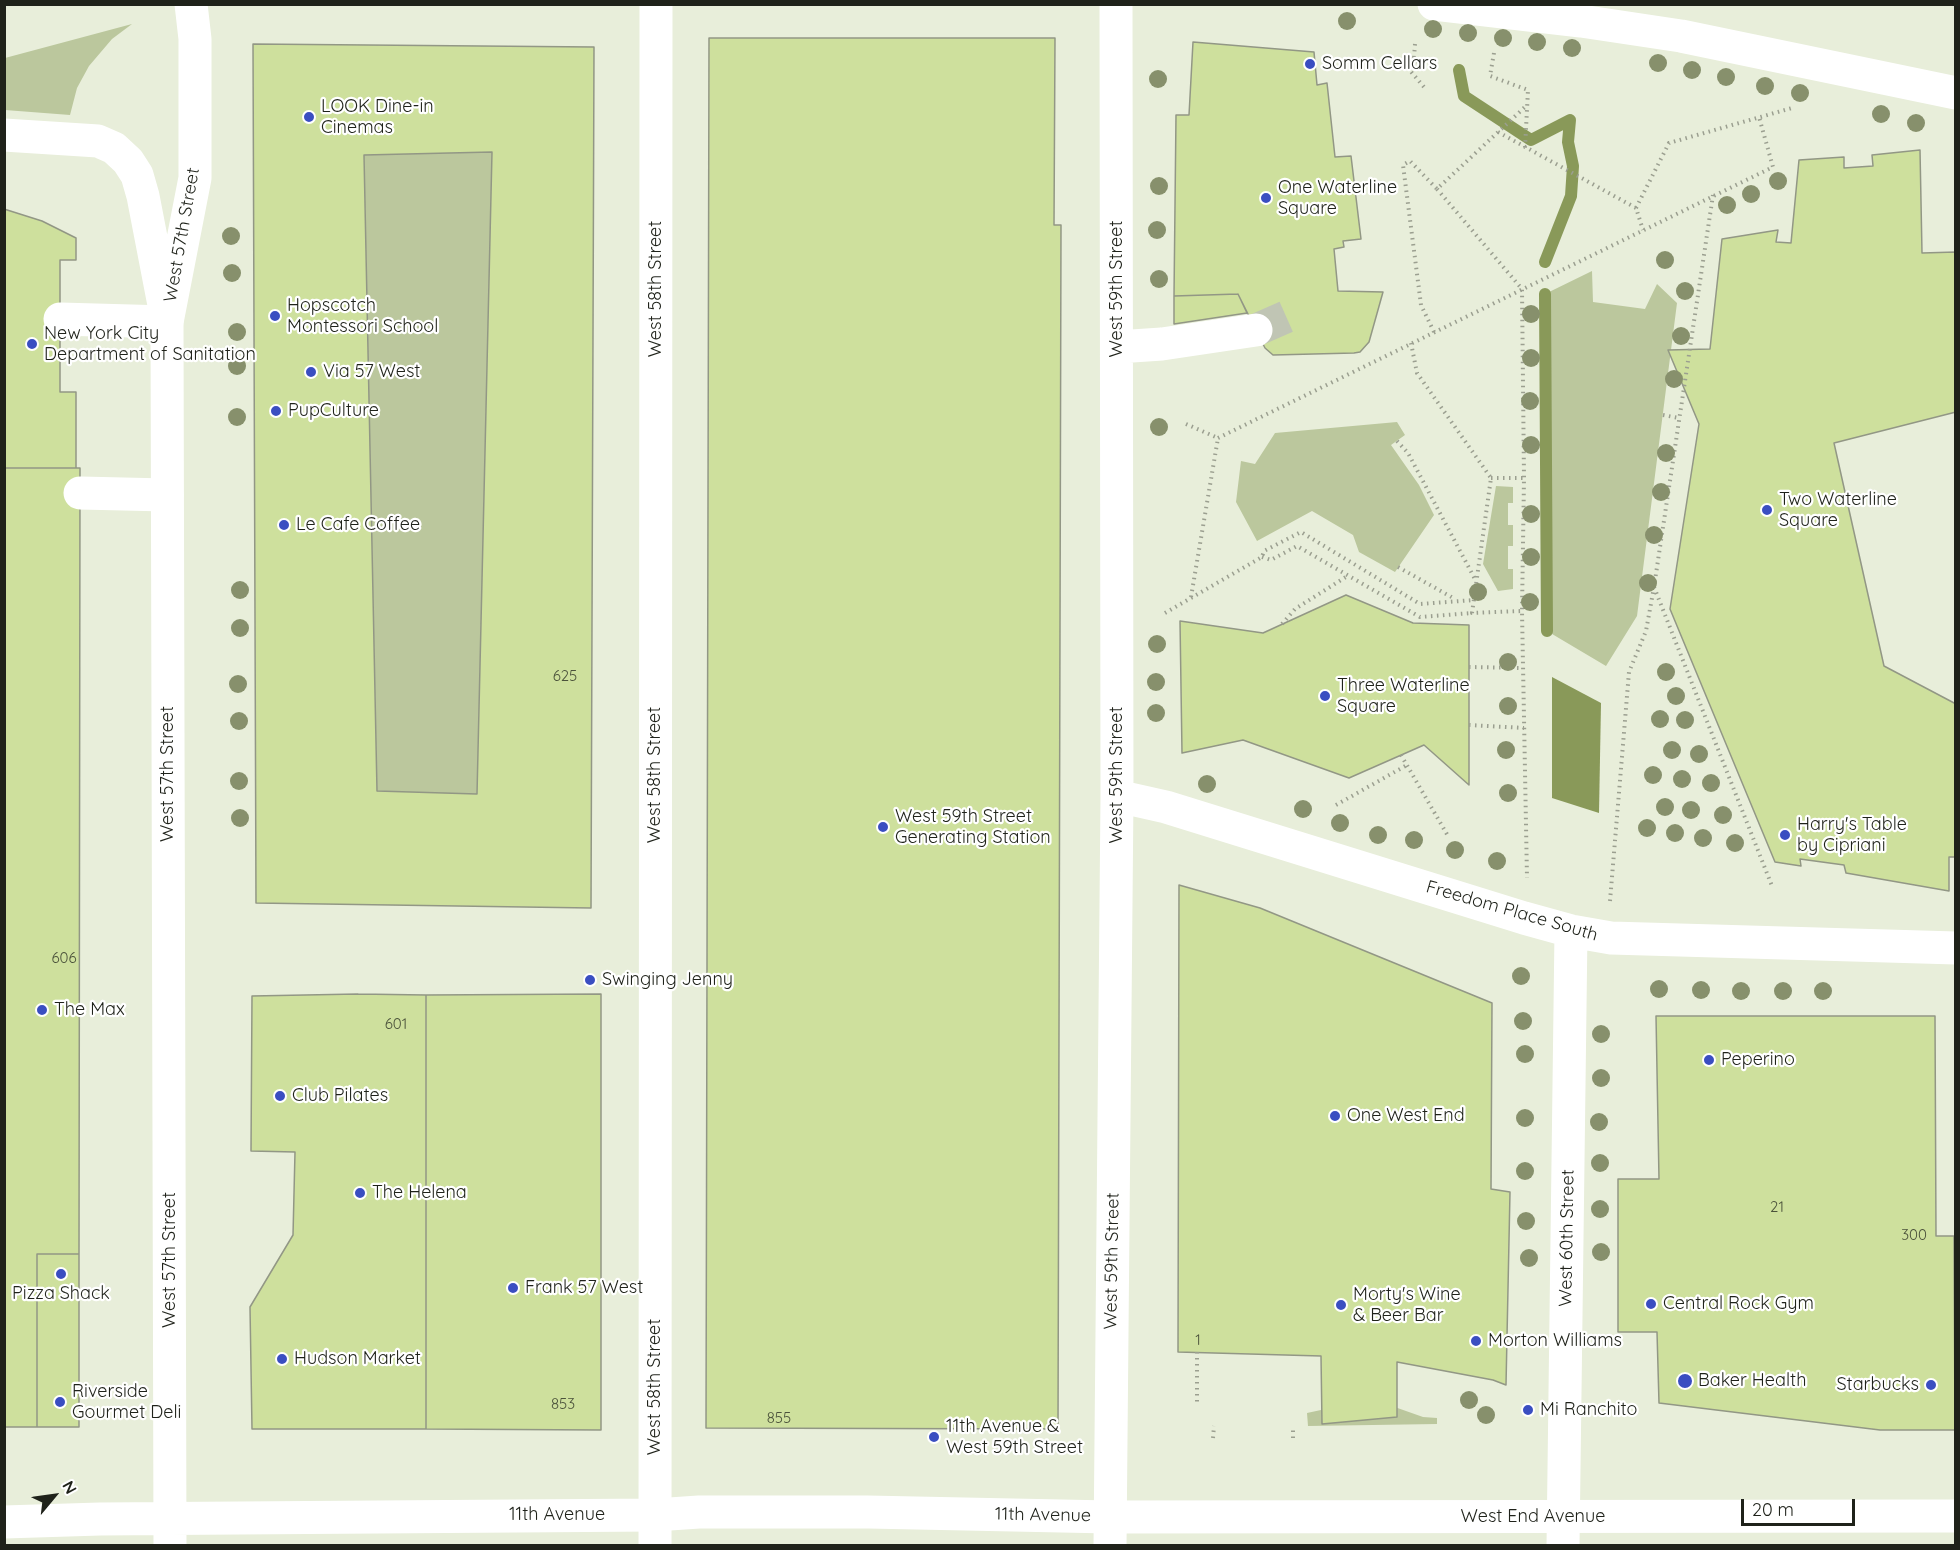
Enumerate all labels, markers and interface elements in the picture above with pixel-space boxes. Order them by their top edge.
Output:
place label: Somm Cellars [1322,53,1437,75]
marker: Somm Cellars [1303,57,1317,71]
place label: LOOK Dine-in Cinemas [321,96,434,138]
marker: LOOK Dine-in Cinemas [302,110,316,124]
street label: West 57th Street [160,166,204,304]
place label: One Waterline Square [1278,177,1397,219]
marker: One Waterline Square [1259,191,1273,205]
street label: West 59th Street [1106,220,1128,358]
street label: West 58th Street [645,221,667,357]
place label: Hopscotch Montessori School [287,295,438,338]
marker: Hopscotch Montessori School [268,309,282,323]
place label: New York City Department of Sanitation [44,323,256,366]
marker: New York City Department of Sanitation [25,337,39,351]
place label: Via 57 West [323,361,420,383]
marker: Via 57 West [304,365,318,379]
place label: PupCulture [288,400,379,422]
marker: PupCulture [269,404,283,418]
place label: Two Waterline Square [1779,489,1897,532]
marker: Two Waterline Square [1760,503,1774,517]
place label: Le Cafe Coffee [296,514,420,536]
marker: Le Cafe Coffee [277,518,291,532]
house number: 625 [553,667,577,685]
place label: Three Waterline Square [1337,675,1470,718]
marker: Three Waterline Square [1318,689,1332,703]
street label: West 57th Street [157,706,179,842]
street label: West 59th Street [1106,706,1128,844]
street label: West 58th Street [644,707,666,843]
place label: West 59th Street Generating Station [895,806,1051,848]
place label: Harry's Table by Cipriani [1797,814,1907,856]
marker: West 59th Street Generating Station [876,820,890,834]
marker: Harry's Table by Cipriani [1778,828,1792,842]
street label: Freedom Place South [1424,876,1600,946]
house number: 606 [51,949,77,967]
place label: Swinging Jenny [602,969,733,991]
marker: Swinging Jenny [583,973,597,987]
place label: The Max [54,999,125,1021]
marker: The Max [35,1003,49,1017]
house number: 601 [385,1015,407,1033]
place label: Peperino [1721,1049,1795,1071]
marker: Peperino [1702,1053,1716,1067]
place label: Club Pilates [292,1085,388,1107]
marker: Club Pilates [273,1089,287,1103]
place label: One West End [1347,1105,1465,1127]
marker: One West End [1328,1109,1342,1123]
street label: West 60th Street [1555,1169,1579,1307]
place label: The Helena [372,1182,467,1204]
marker: The Helena [353,1186,367,1200]
street label: West 57th Street [159,1192,181,1328]
street label: West 59th Street [1100,1192,1124,1330]
house number: 21 [1770,1198,1784,1216]
house number: 300 [1901,1226,1927,1244]
marker: Pizza Shack [54,1267,68,1281]
place label: Frank 57 West [525,1277,643,1299]
marker: Frank 57 West [506,1281,520,1295]
place label: Pizza Shack [12,1283,110,1305]
place label: Morty's Wine & Beer Bar [1353,1284,1461,1326]
place label: Central Rock Gym [1663,1293,1814,1315]
marker: Central Rock Gym [1644,1297,1658,1311]
marker: Morty's Wine & Beer Bar [1334,1298,1348,1312]
street label: West 58th Street [644,1319,666,1455]
place label: Morton Williams [1488,1330,1622,1352]
house number: 1 [1195,1331,1201,1349]
marker: Morton Williams [1469,1334,1483,1348]
place label: Hudson Market [294,1348,421,1370]
marker: Hudson Market [275,1352,289,1366]
place label: Baker Health [1698,1370,1806,1392]
marker: Baker Health [1676,1372,1694,1390]
place label: Starbucks [1836,1374,1919,1396]
marker: Starbucks [1924,1378,1938,1392]
place label: Riverside Gourmet Deli [72,1381,181,1424]
marker: Riverside Gourmet Deli [53,1395,67,1409]
house number: 853 [551,1395,575,1413]
place label: Mi Ranchito [1540,1399,1637,1421]
marker: Mi Ranchito [1521,1403,1535,1417]
house number: 855 [767,1409,791,1427]
place label: 11th Avenue & West 59th Street [946,1416,1083,1458]
marker: 11th Avenue & West 59th Street [927,1430,941,1444]
north arrow [24,1466,84,1526]
text: N [58,1477,81,1497]
scale bar [1744,1487,1858,1525]
text: 20 m [1752,1498,1794,1521]
street label: 11th Avenue [995,1503,1091,1527]
street label: 11th Avenue [509,1504,605,1526]
street label: West End Avenue [1461,1506,1605,1528]

